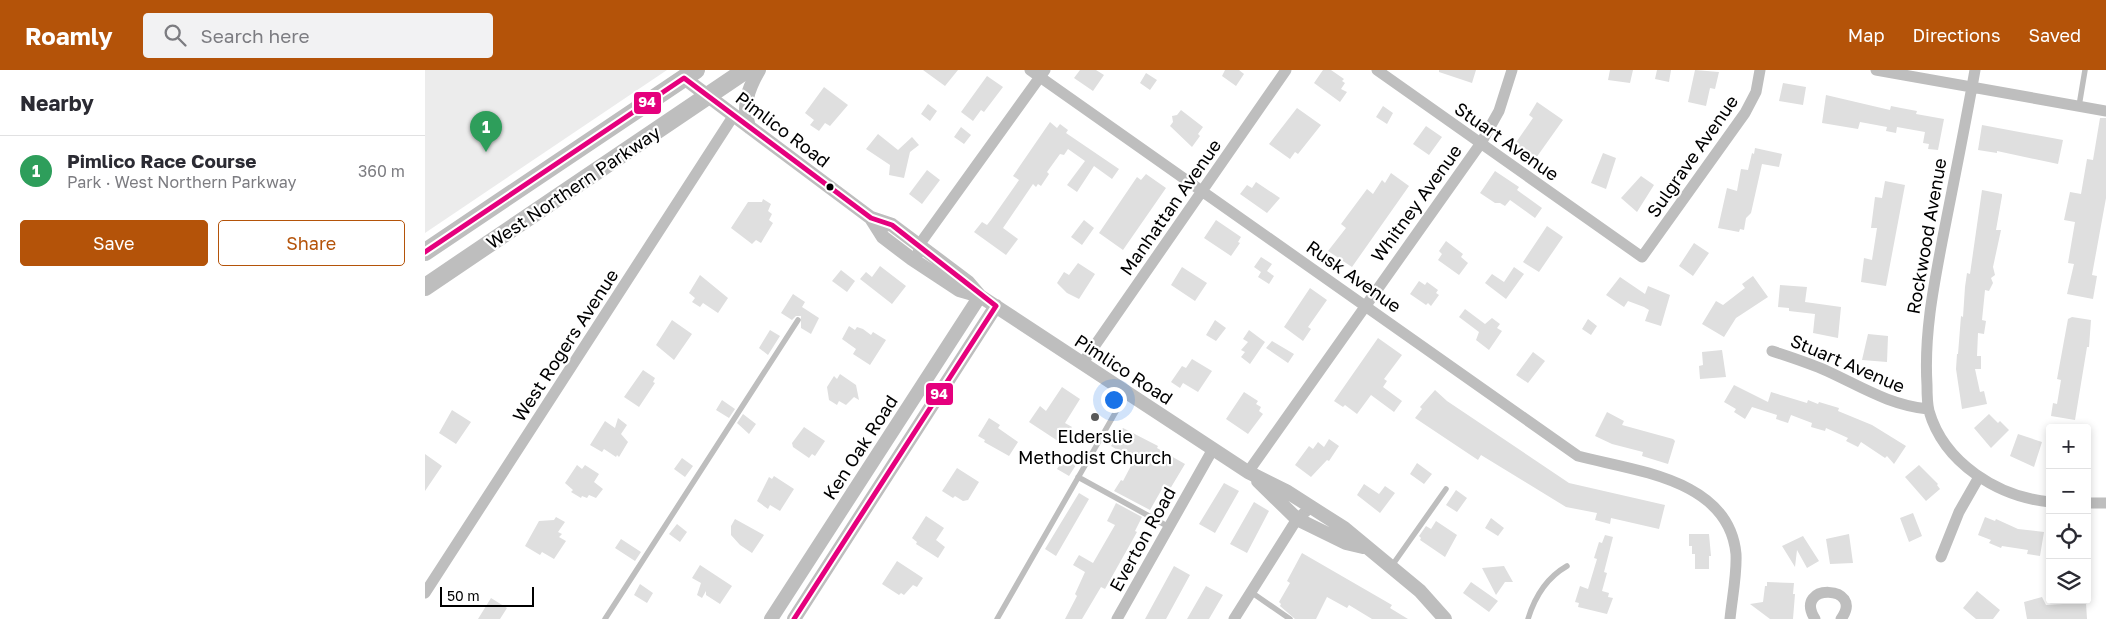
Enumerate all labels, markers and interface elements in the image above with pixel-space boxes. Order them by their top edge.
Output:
search box [143,13,493,58]
text: Roamly [25,21,113,50]
icon: search [161,21,189,49]
text: Search here [201,24,309,47]
text: Map [1848,24,1884,46]
text: Directions [1912,24,2000,46]
text: Saved [2028,24,2081,46]
street label: Pimlico Road [732,86,834,172]
text: Nearby [20,90,94,116]
line badge: 94 [633,91,662,115]
street label: Sulgrave Avenue [1642,91,1742,221]
text: 94 [638,93,656,110]
street label: Stuart Avenue [1451,97,1563,185]
pin: 1 [470,111,502,152]
street label: West Northern Parkway [482,121,664,253]
street label: Manhattan Avenue [1115,135,1225,279]
street label: Whitney Avenue [1366,140,1466,266]
text: Pimlico Race Course [67,149,257,172]
street label: Rockwood Avenue [1901,156,1951,316]
text: 1 [32,161,40,181]
text: 360 m [358,161,405,181]
text: Park · West Northern Parkway [67,172,296,192]
unlabelled marker [825,182,835,192]
button: Save [20,220,208,266]
button: Share [218,220,405,266]
street label: Rusk Avenue [1302,235,1406,317]
street label: West Rogers Avenue [508,265,622,425]
street label: Pimlico Road [1071,329,1177,409]
street label: Stuart Avenue [1788,329,1908,397]
line badge: 94 [925,382,954,406]
text: 94 [930,385,948,402]
your location [1101,387,1127,413]
street label: Ken Oak Road [818,391,902,503]
marker: Elderslie Methodist Church [1089,411,1101,423]
map controls [2046,424,2091,604]
button: + [2046,424,2091,469]
place label: Elderslie Methodist Church [1018,425,1172,468]
button: − [2046,469,2091,514]
street label: Everton Road [1104,483,1180,595]
button: locate [2046,514,2091,559]
button: layers [2046,559,2091,604]
scale bar [440,584,534,607]
text: 50 m [447,587,480,604]

